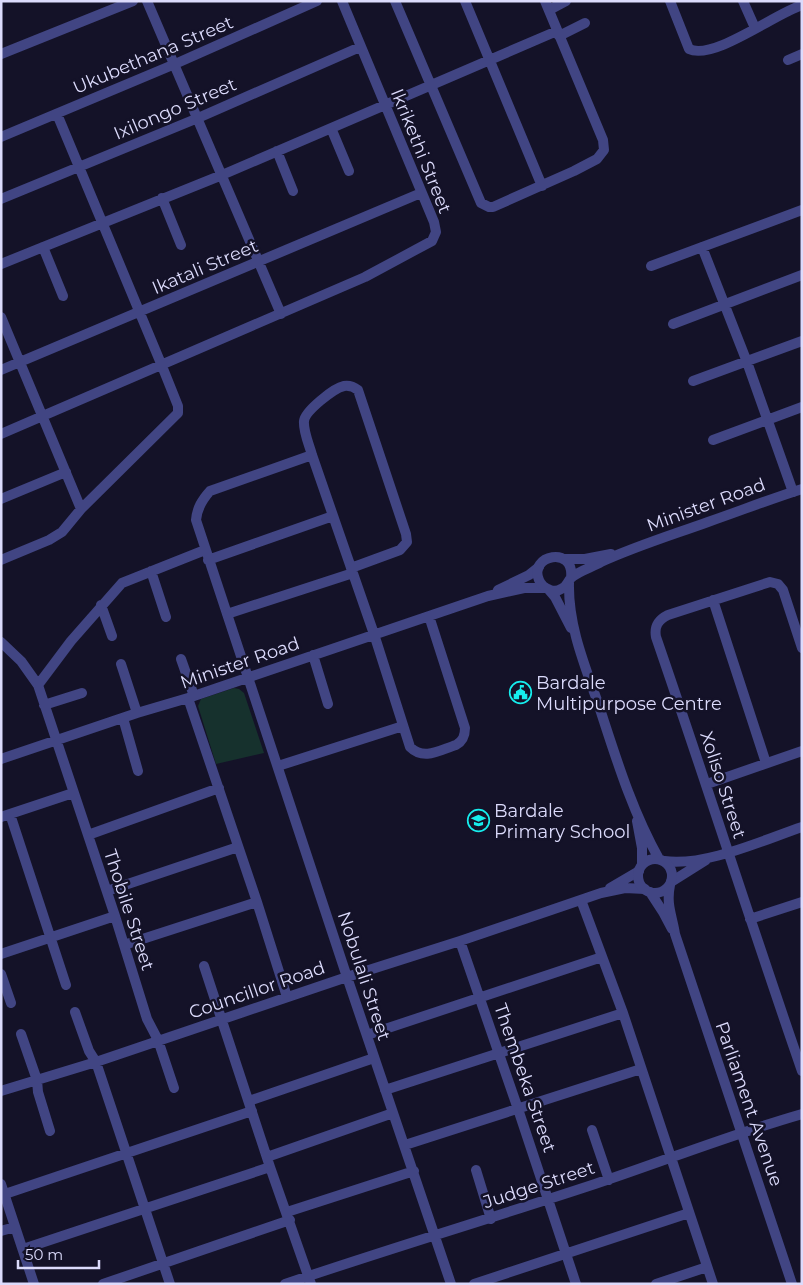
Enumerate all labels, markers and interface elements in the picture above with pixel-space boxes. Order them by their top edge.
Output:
street label: Ukubethana Street [70,11,236,99]
street label: Ixilongo Street [110,73,240,145]
street label: Ikrikethi Street [386,85,456,217]
street label: Ikatali Street [149,235,261,299]
street label: Minister Road [644,473,768,537]
street label: Minister Road [177,632,303,694]
place label: Bardale Multipurpose Centre [536,672,722,715]
public building icon: Bardale Multipurpose Centre [508,681,532,705]
street label: Xoliso Street [695,729,751,841]
place label: Bardale Primary School [494,800,630,843]
school or university icon: Bardale Primary School [466,809,490,833]
street label: Thobile Street [99,847,159,973]
street label: Nobulali Street [333,909,395,1043]
street label: Councillor Road [186,956,328,1024]
street label: Thembeka Street [489,1001,561,1155]
street label: Parliament Avenue [710,1019,788,1189]
street label: Judge Street [480,1157,597,1214]
scale bar [18,1238,99,1270]
text: 50 m [25,1245,63,1264]

